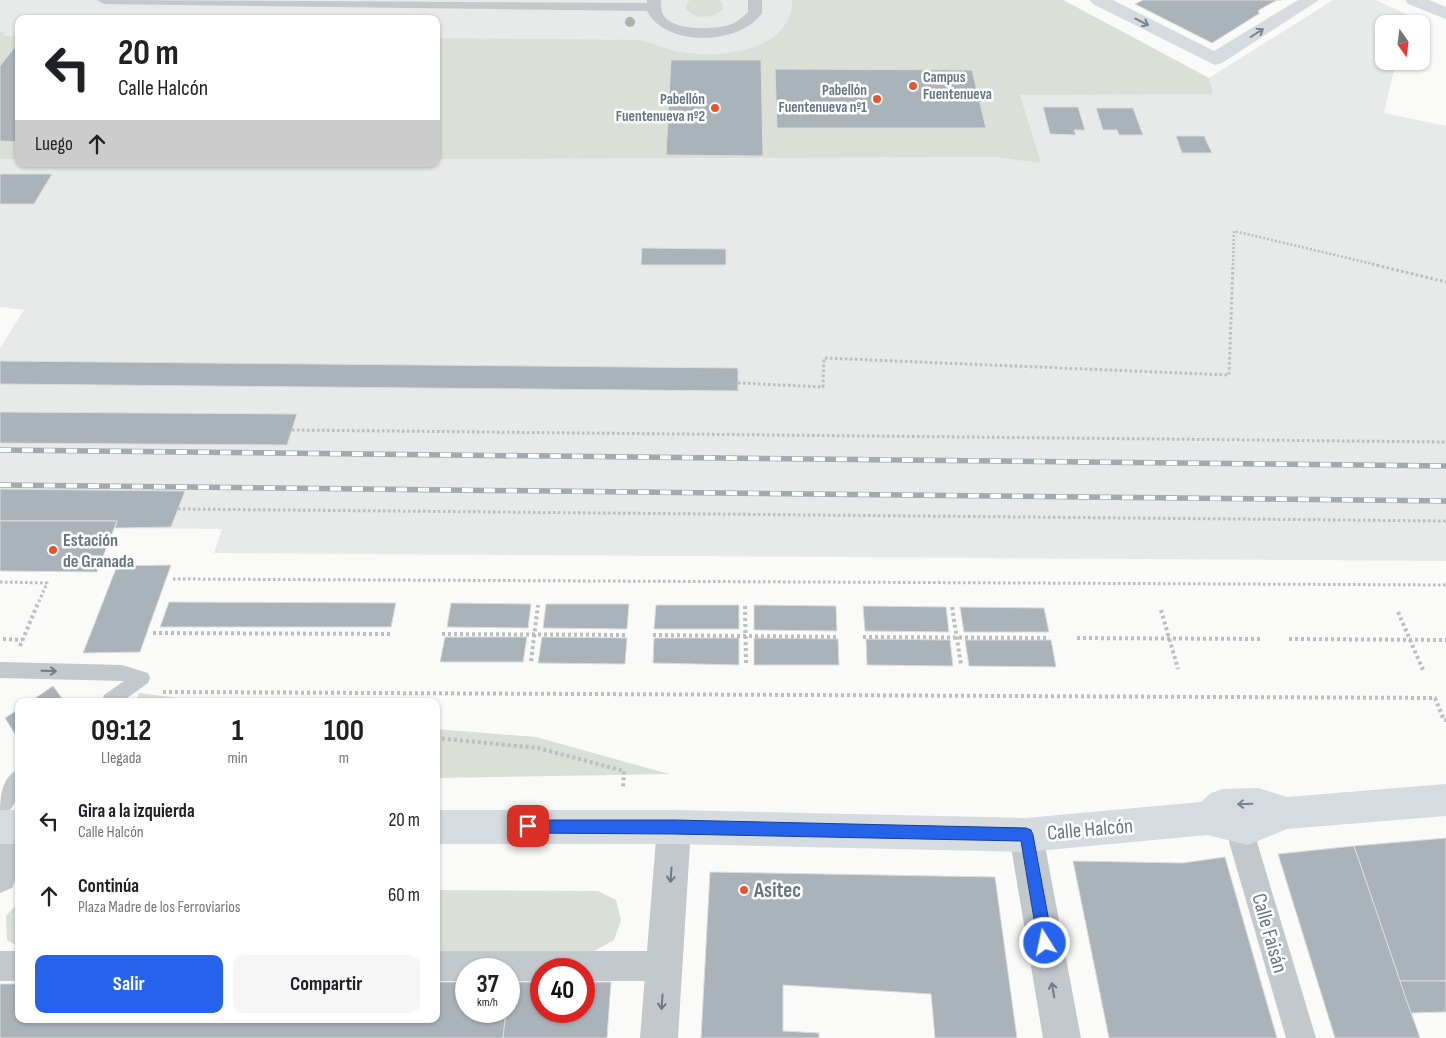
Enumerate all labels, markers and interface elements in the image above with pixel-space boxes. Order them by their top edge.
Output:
north arrow [1375,15,1430,70]
map controls [1375,15,1430,70]
one-way arrow [1134,18,1149,27]
one-way arrow [1249,28,1263,38]
text: 20 m [118,32,179,75]
icon: left [35,35,100,100]
place label: Campus Fuentenueva [923,68,992,104]
text: Calle Halcón [118,75,208,102]
marker: Campus Fuentenueva [907,80,919,92]
place label: Pabellón Fuentenueva nº1 [779,81,867,117]
place label: Pabellón Fuentenueva nº2 [616,90,705,126]
marker: Pabellón Fuentenueva nº1 [871,93,883,105]
marker: Pabellón Fuentenueva nº2 [709,102,721,114]
icon: ahead [83,130,111,158]
text: Luego [35,133,73,156]
place label: Estación de Granada [63,530,134,572]
marker: Estación de Granada [47,544,59,556]
one-way arrow [40,666,56,676]
text: 09:12 [91,713,151,749]
text: 1 [232,713,243,749]
text: 100 [324,713,364,749]
text: Llegada [101,749,142,768]
text: min [228,749,248,768]
text: m [339,749,349,768]
one-way arrow [1238,799,1254,809]
text: Gira a la izquierda [78,800,195,823]
pin [507,805,549,847]
icon: left [35,807,63,835]
text: 20 m [388,809,420,832]
icon: arrive [514,812,542,840]
street label: Calle Halcón [1046,813,1134,846]
text: Calle Halcón [78,823,144,842]
one-way arrow [666,867,675,883]
text: Continúa [78,875,139,898]
place label: Asitec [753,878,801,903]
icon: ahead [35,882,63,910]
text: 60 m [388,884,420,907]
marker: Asitec [738,884,750,896]
street label: Calle Faisán [1246,890,1293,976]
text: Plaza Madre de los Ferroviarios [78,898,241,917]
position arrow [1018,916,1070,968]
button: Salir [35,955,223,1013]
button: Compartir [233,955,420,1013]
speed limit sign: 40 [530,958,595,1023]
text: 37 [476,969,499,1000]
one-way arrow [1048,982,1058,998]
one-way arrow [657,994,666,1010]
text: km/h [477,995,498,1010]

